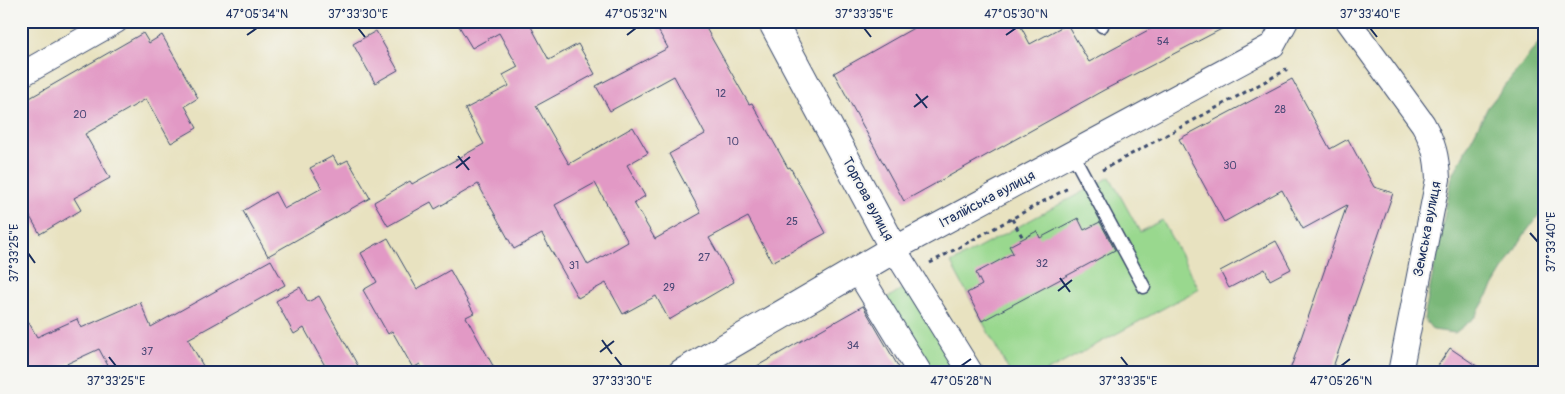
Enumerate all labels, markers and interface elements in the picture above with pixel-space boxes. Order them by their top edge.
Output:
text: 47°05'34"N [226,7,288,22]
text: 37°33'30"E [328,7,388,22]
text: 47°05'32"N [605,7,667,22]
text: 37°33'35"E [835,7,893,22]
text: 47°05'30"N [984,7,1048,22]
text: 37°33'40"E [1340,7,1400,22]
house number: 54 [1157,35,1170,48]
house number: 12 [716,87,726,100]
house number: 28 [1274,103,1286,116]
house number: 20 [73,108,87,121]
house number: 10 [727,135,739,148]
street label: Торгова вулиця [839,154,897,244]
house number: 30 [1223,159,1237,172]
street label: Італійська вулиця [936,167,1038,231]
street label: Земська вулиця [1409,180,1445,278]
text: 37°33'40"E [1544,212,1559,272]
house number: 25 [786,215,798,228]
text: 37°33'25"E [7,224,22,282]
house number: 27 [698,251,710,264]
house number: 32 [1036,257,1048,270]
house number: 31 [569,259,579,272]
house number: 29 [663,281,675,294]
house number: 34 [847,339,860,352]
house number: 37 [141,345,153,358]
text: 37°33'25"E [87,374,145,389]
text: 37°33'30"E [592,374,652,389]
text: 47°05'28"N [930,374,992,389]
text: 37°33'35"E [1099,374,1157,389]
text: 47°05'26"N [1310,374,1372,389]

